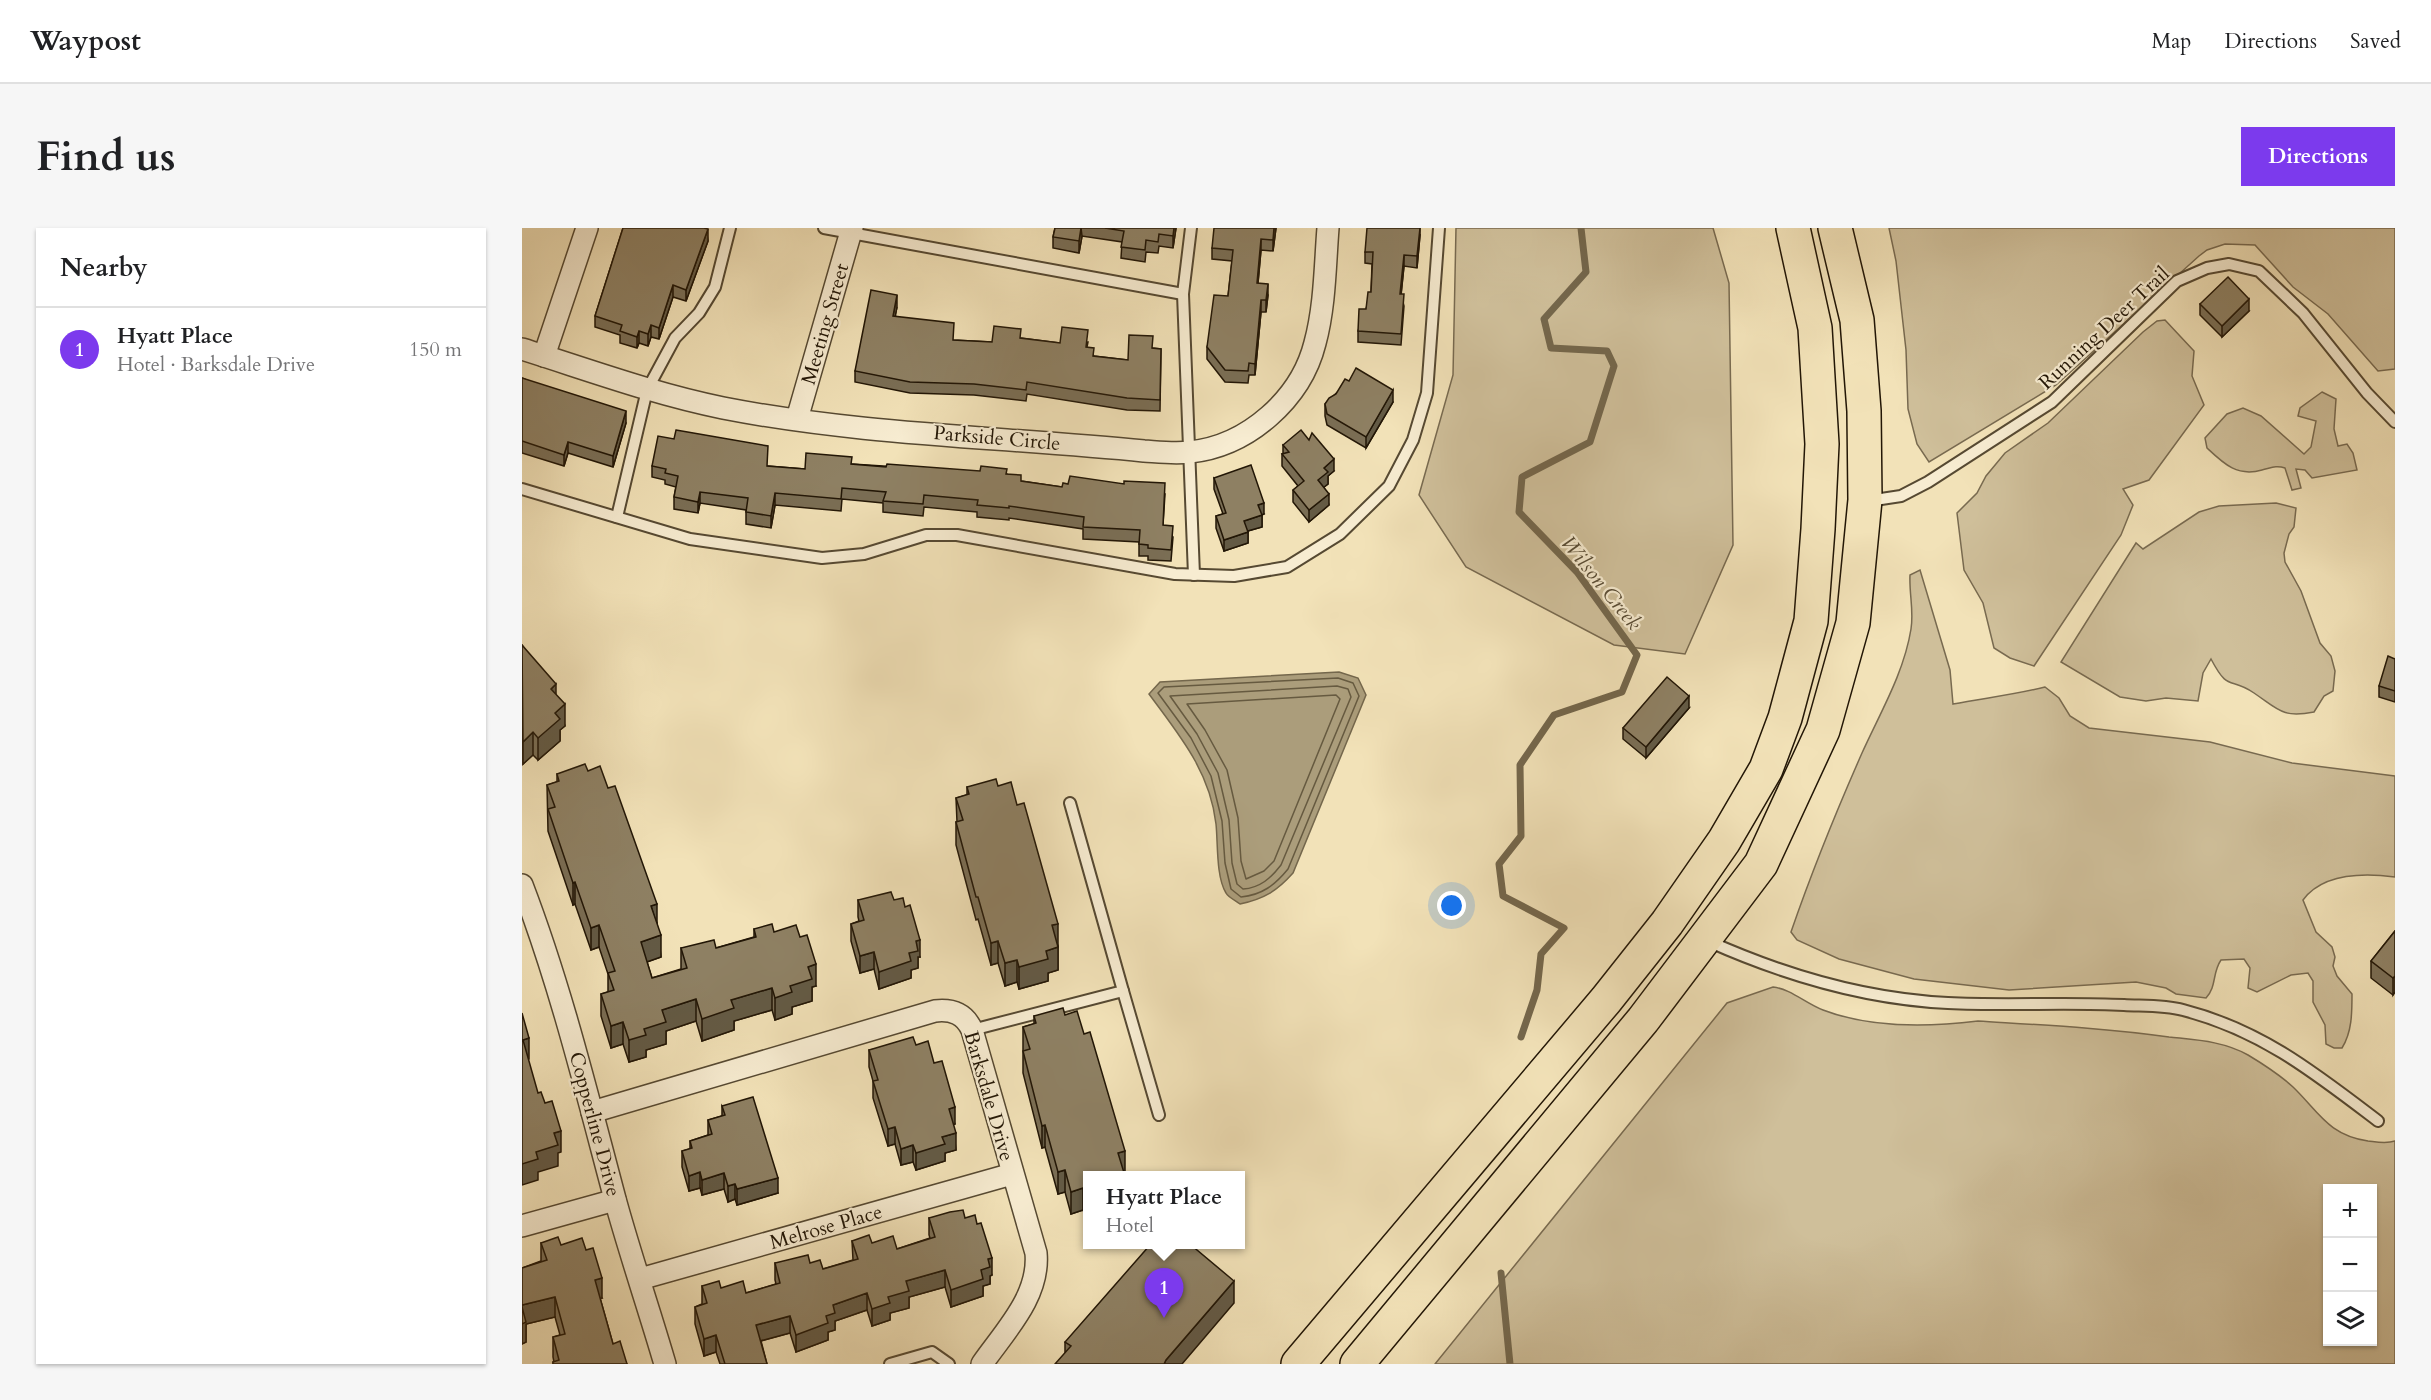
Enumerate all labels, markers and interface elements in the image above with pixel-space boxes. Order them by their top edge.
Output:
text: Waypost [30,22,141,60]
text: Map [2151,27,2191,56]
text: Directions [2224,27,2317,56]
text: Saved [2350,27,2401,56]
button: Directions [2241,127,2395,186]
text: Find us [36,128,176,185]
text: Nearby [60,250,148,285]
street label: Meeting Street [795,260,855,388]
street label: Running Deer Trail [2033,260,2175,396]
text: Hyatt Place [117,321,233,351]
text: 1 [74,336,85,363]
text: 150 m [409,336,462,363]
text: Hotel · Barksdale Drive [117,351,315,378]
street label: Parkside Circle [932,419,1062,457]
water label: Wilson Creek [1554,529,1649,637]
your location [1437,891,1466,920]
street label: Barksdale Drive [958,1028,1020,1164]
street label: Copperline Drive [563,1049,627,1199]
popup [1083,1171,1245,1249]
text: Hyatt Place [1106,1182,1222,1212]
map controls [2323,1184,2377,1346]
button: + [2323,1184,2377,1238]
street label: Melrose Place [767,1198,885,1256]
text: Hotel [1106,1212,1154,1239]
button: − [2323,1238,2377,1292]
pin: 1 [1144,1268,1184,1318]
button: layers [2323,1292,2377,1346]

